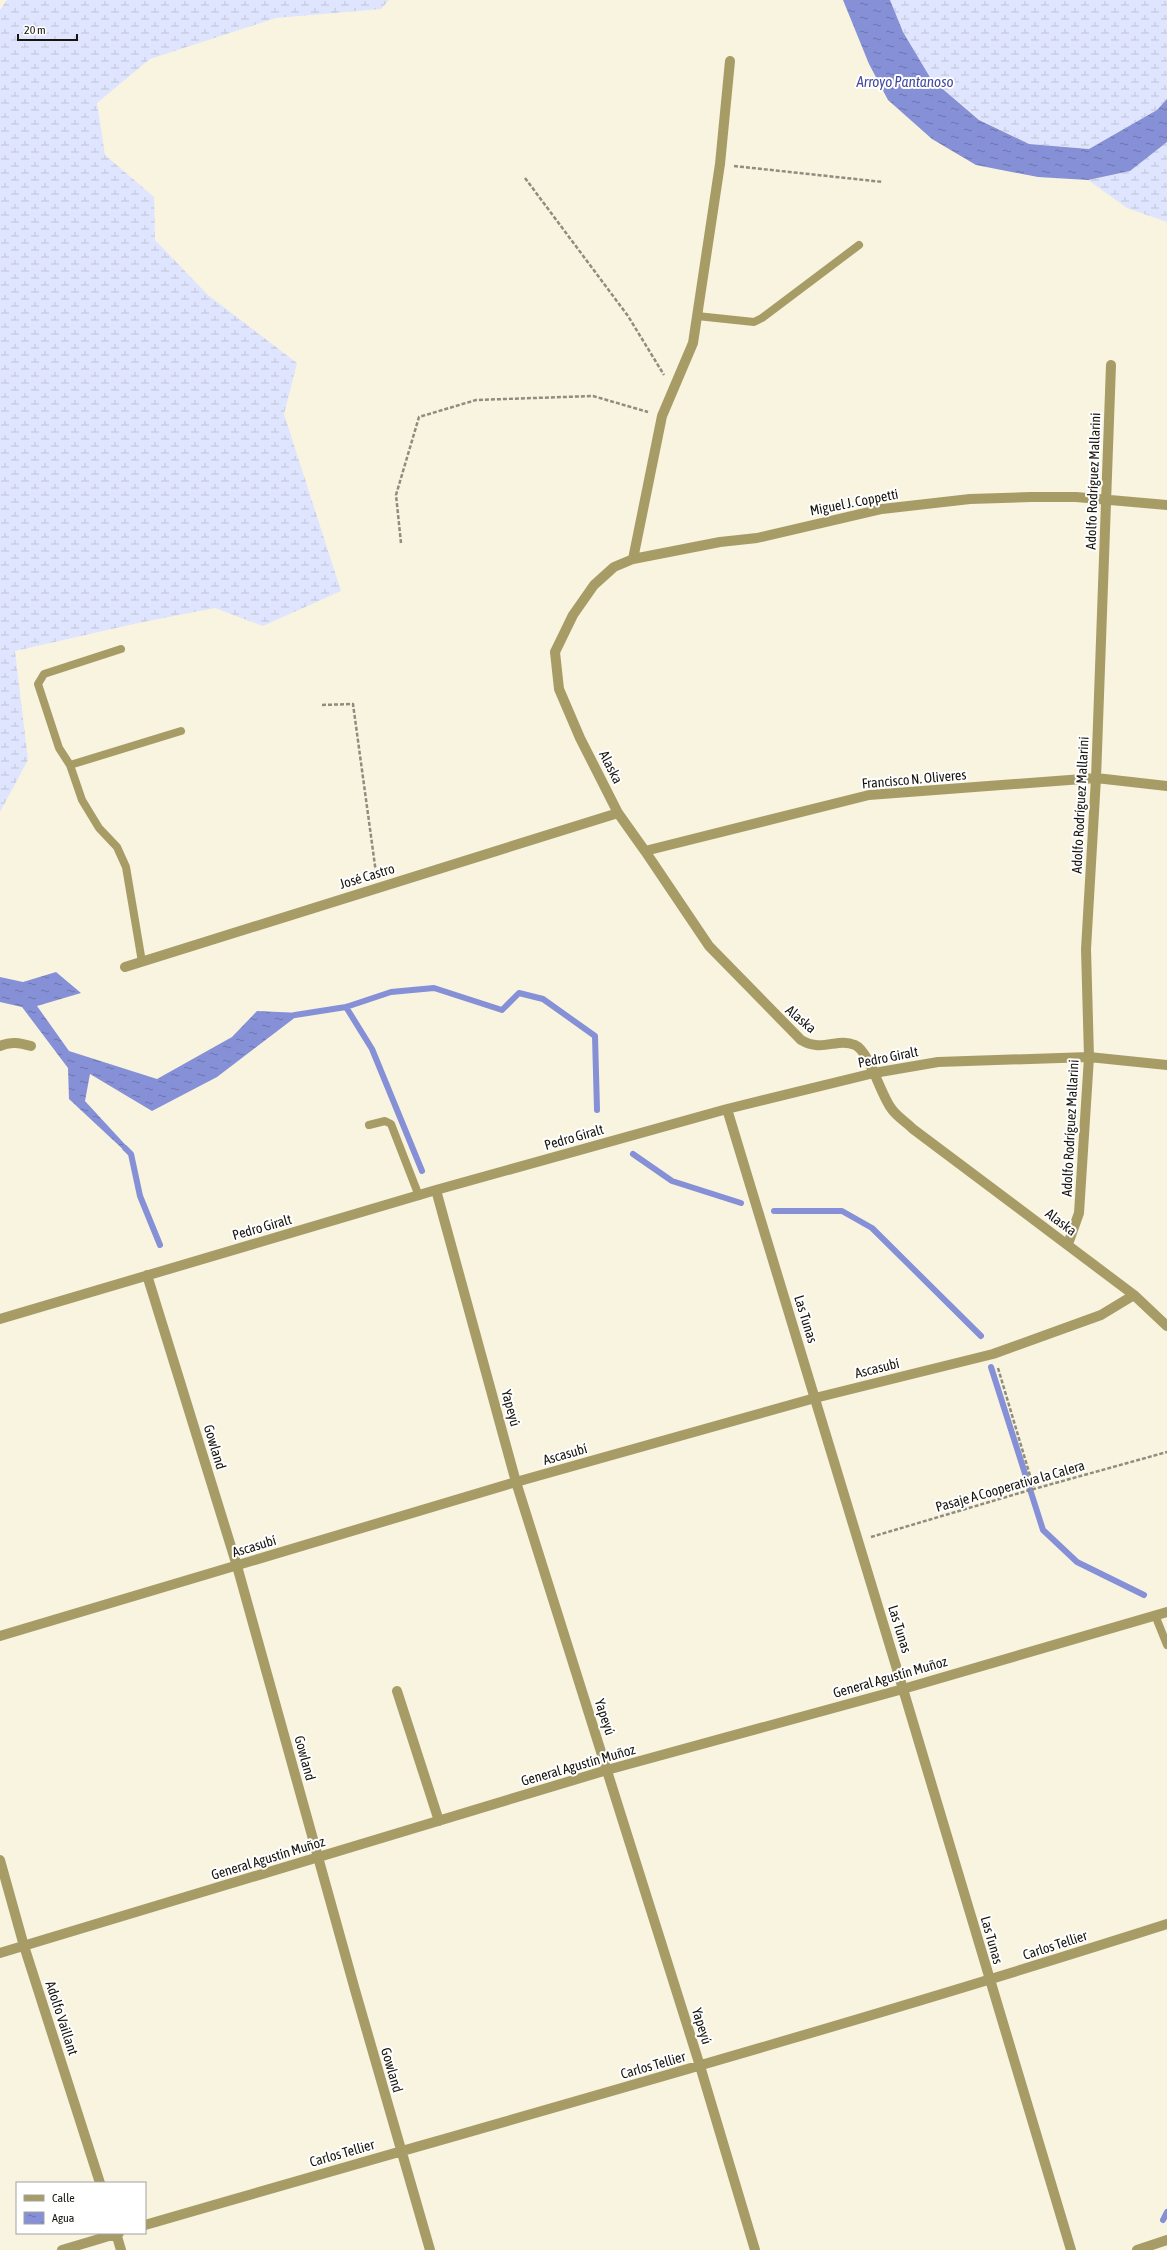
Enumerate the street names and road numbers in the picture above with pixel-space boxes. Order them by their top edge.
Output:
street label: Adolfo Rodríguez Mallarini [1083,412,1103,550]
street label: Miguel J. Coppetti [808,486,900,518]
street label: Adolfo Rodríguez Mallarini [1068,736,1092,874]
street label: Alaska [596,748,626,786]
street label: Francisco N. Oliveres [861,766,967,792]
street label: José Castro [338,860,396,892]
street label: Alaska [783,1002,819,1036]
street label: Pedro Giralt [857,1043,919,1071]
street label: Adolfo Rodríguez Mallarini [1058,1059,1082,1197]
street label: Pedro Giralt [542,1121,606,1153]
street label: Alaska [1042,1205,1080,1239]
street label: Pedro Giralt [230,1211,294,1243]
street label: Las Tunas [791,1293,821,1345]
street label: Ascasubí [853,1355,901,1381]
street label: Yapeyú [498,1388,524,1428]
street label: Gowland [201,1423,229,1471]
street label: Ascasubí [541,1440,589,1468]
street label: Pasaje A Cooperativa la Calera [934,1457,1086,1515]
street label: Ascasubí [230,1532,278,1560]
street label: Las Tunas [885,1603,915,1655]
street label: General Agustín Muñoz [831,1653,949,1701]
street label: Yapeyú [592,1697,618,1737]
street label: Gowland [291,1734,319,1782]
street label: General Agustín Muñoz [519,1741,637,1789]
street label: General Agustín Muñoz [209,1833,327,1883]
street label: Las Tunas [978,1914,1006,1966]
street label: Carlos Tellier [1021,1927,1090,1963]
street label: Adolfo Vaillant [42,1979,82,2057]
street label: Yapeyú [689,2006,715,2046]
street label: Gowland [378,2046,406,2094]
street label: Carlos Tellier [619,2048,688,2082]
street label: Carlos Tellier [308,2136,377,2170]

